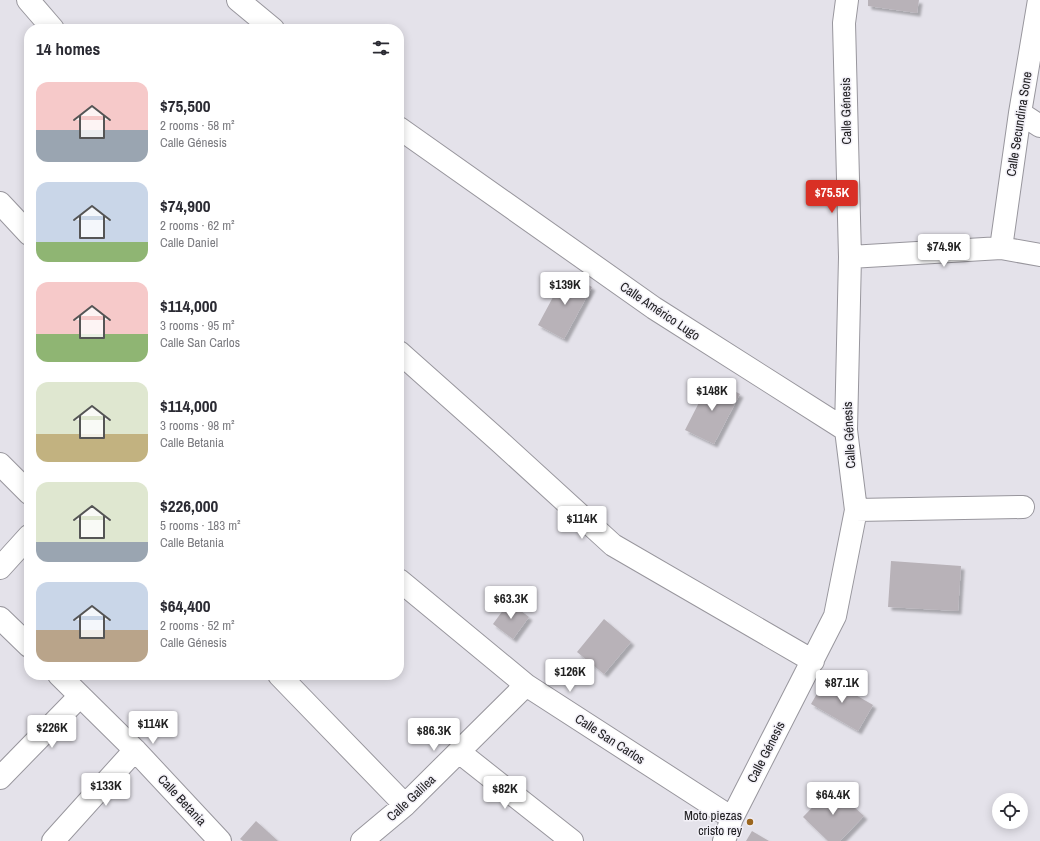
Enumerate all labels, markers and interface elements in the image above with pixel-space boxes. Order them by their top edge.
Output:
text: 14 homes [36,37,100,60]
icon: filters [370,37,392,59]
street label: Calle Secundina Sone [1002,70,1036,178]
street label: Calle Génesis [837,77,855,145]
text: $75,500 [160,94,210,117]
icon: home [68,98,116,146]
text: 2 rooms · 58 m² [160,117,235,134]
text: Calle Génesis [160,134,227,151]
pin: $75.5K [799,180,865,214]
text: $75.5K [815,184,849,201]
text: $74,900 [160,194,210,217]
icon: home [68,198,116,246]
text: 2 rooms · 62 m² [160,217,235,234]
text: Calle Daniel [160,234,218,251]
pin: $74.9K [911,234,977,268]
text: $74.9K [927,238,961,255]
pin: $139K [537,272,593,306]
text: $139K [549,276,581,293]
street label: Calle Américo Lugo [617,278,703,344]
text: $114,000 [160,294,217,317]
icon: home [68,298,116,346]
text: 3 rooms · 95 m² [160,317,235,334]
text: Calle San Carlos [160,334,240,351]
pin: $148K [684,378,740,412]
text: $148K [696,382,728,399]
text: $114,000 [160,394,217,417]
icon: home [68,398,116,446]
street label: Calle Génesis [839,401,859,469]
text: 3 rooms · 98 m² [160,417,235,434]
text: Calle Betania [160,434,224,451]
text: $226,000 [160,494,218,517]
icon: home [68,498,116,546]
pin: $114K [554,506,610,540]
text: $114K [567,510,597,527]
text: 5 rooms · 183 m² [160,517,241,534]
text: Calle Betania [160,534,224,551]
pin: $63.3K [478,586,544,620]
text: $63.3K [494,590,528,607]
text: $64,400 [160,594,210,617]
icon: home [68,598,116,646]
text: 2 rooms · 52 m² [160,617,235,634]
text: Calle Génesis [160,634,227,651]
pin: $126K [542,659,598,693]
text: $126K [554,663,586,680]
pin: $87.1K [809,670,875,704]
text: $87.1K [825,674,859,691]
street label: Calle San Carlos [572,710,648,768]
pin: $114K [125,711,181,745]
pin: $226K [24,715,80,749]
text: $114K [138,715,168,732]
pin: $86.3K [401,718,467,752]
street label: Calle Génesis [743,718,789,786]
text: $226K [36,719,68,736]
text: $86.3K [417,722,451,739]
street label: Calle Betania [154,771,210,829]
street label: Calle Galilea [383,771,439,825]
pin: $133K [78,773,134,807]
pin: $82K [481,776,529,810]
text: $133K [90,777,122,794]
text: $82K [492,780,518,797]
pin: $64.4K [800,782,866,816]
text: $64.4K [816,786,850,803]
map controls [992,793,1028,829]
button: locate [992,793,1028,829]
place label: Moto piezas cristo rey [684,807,743,839]
marker: Moto piezas cristo rey [745,817,755,827]

